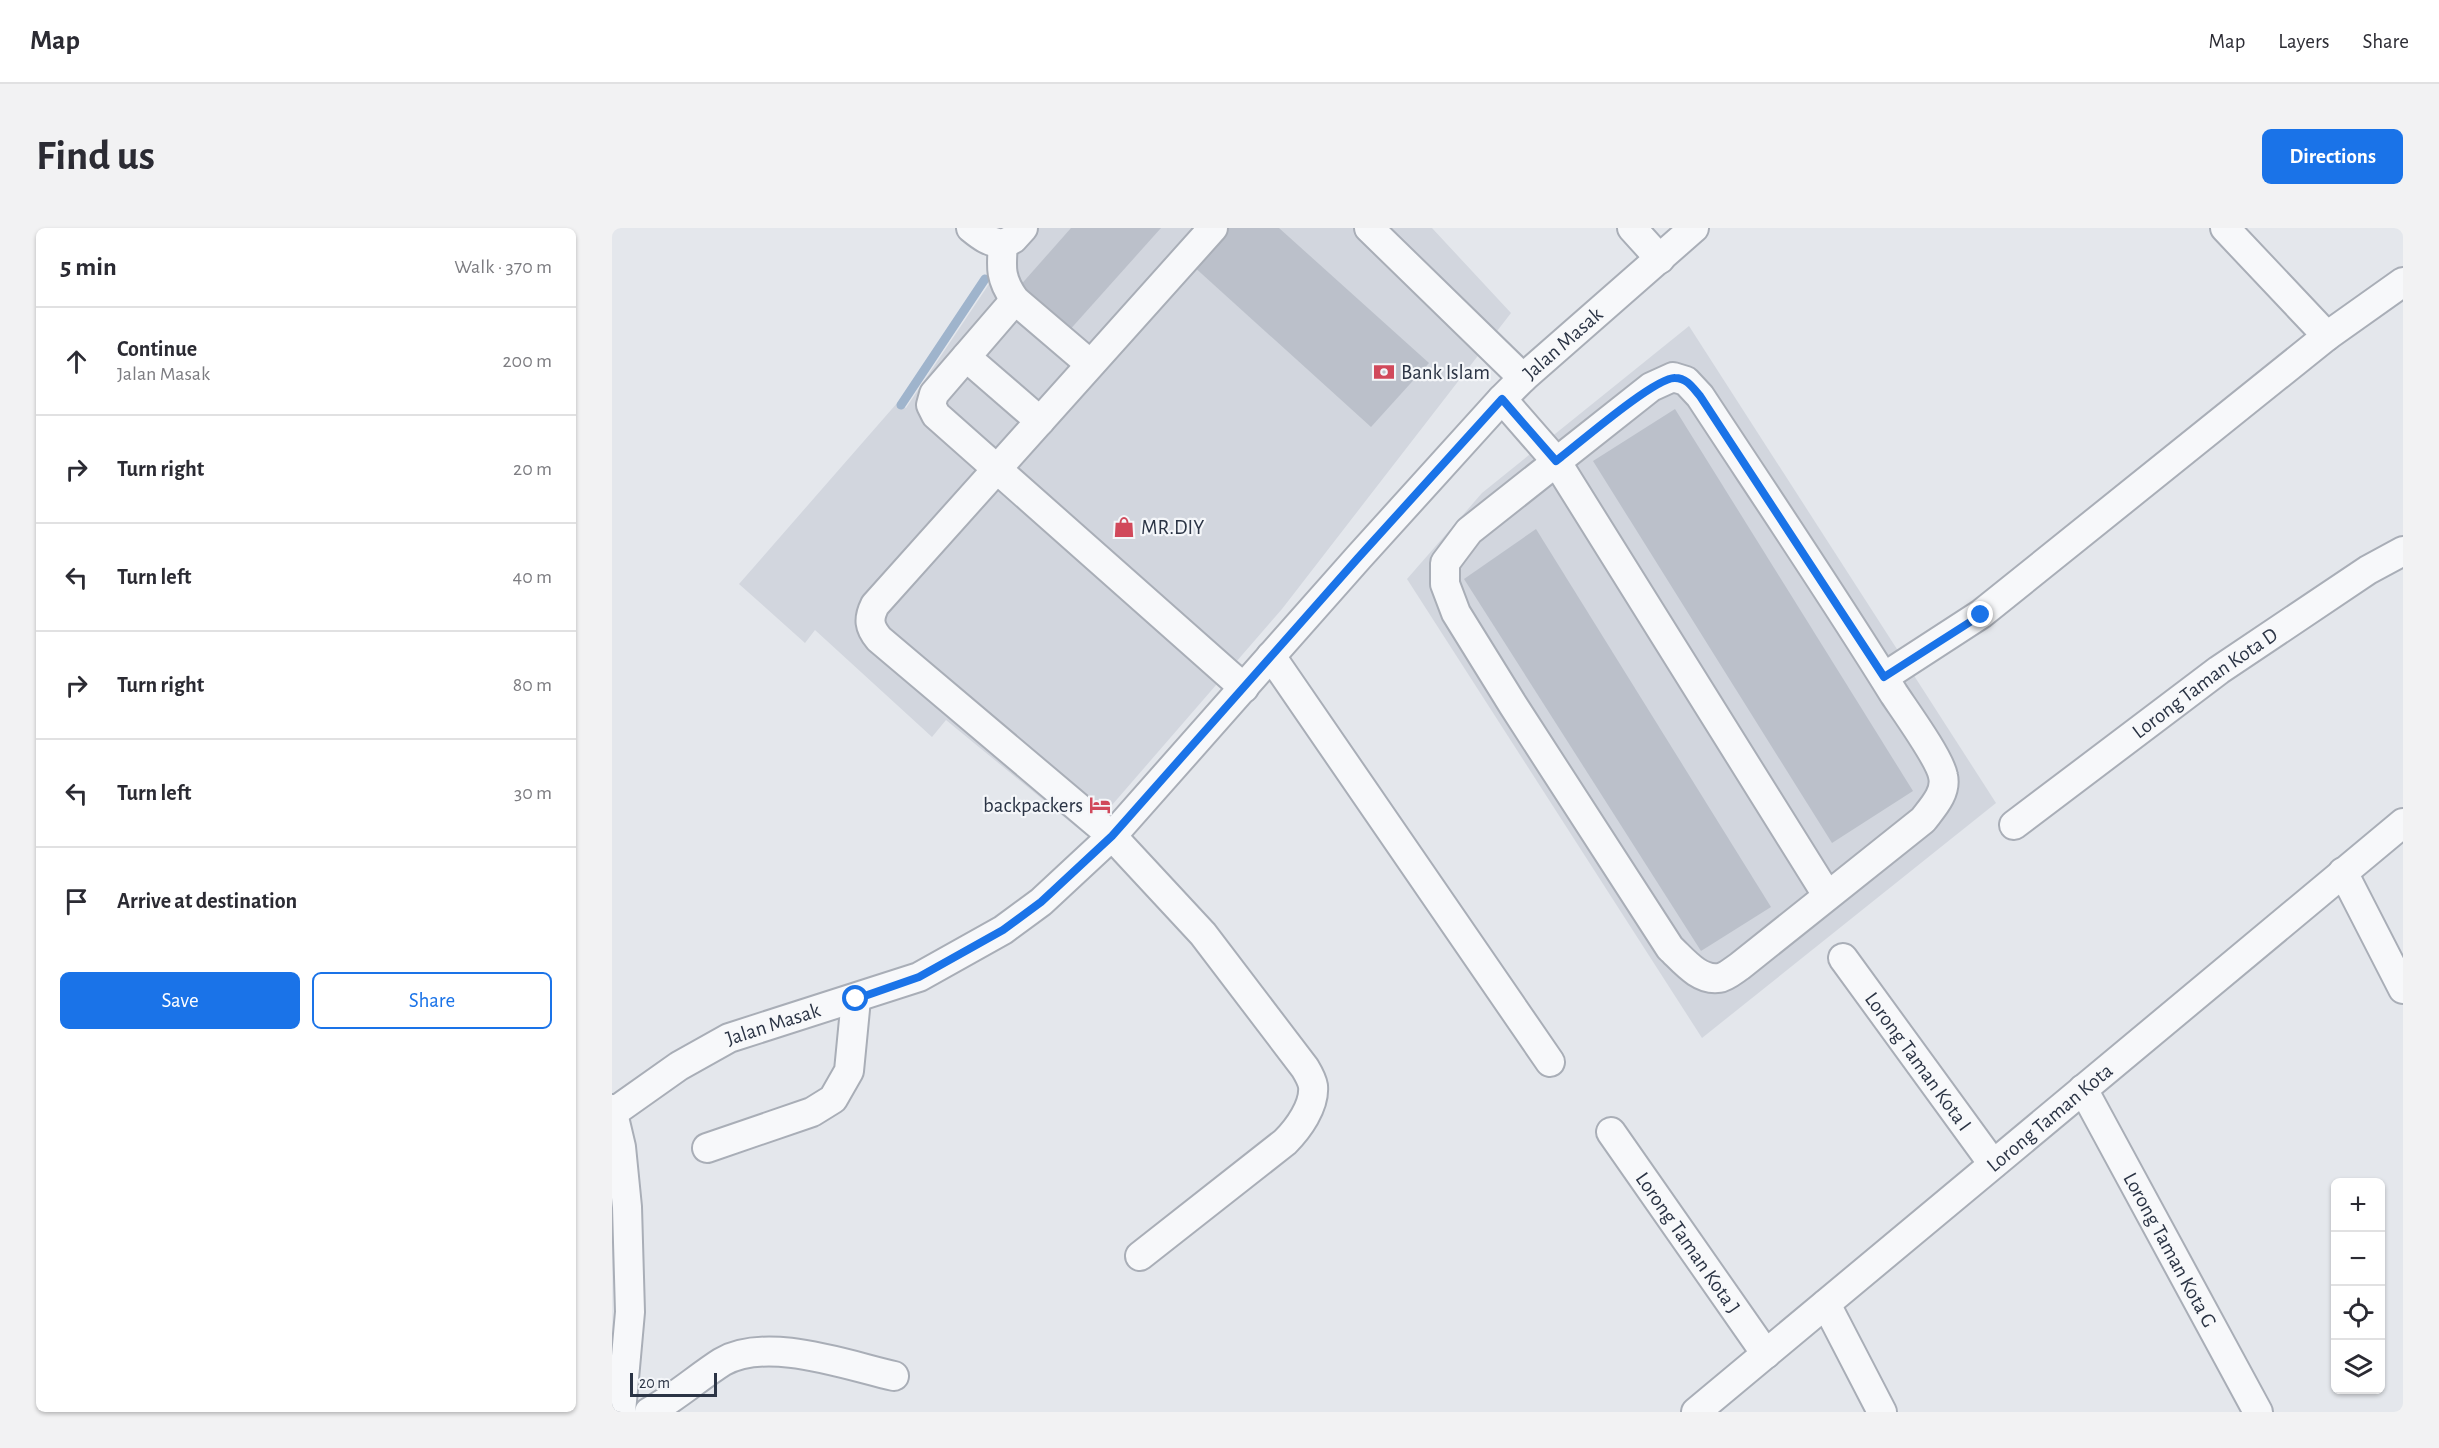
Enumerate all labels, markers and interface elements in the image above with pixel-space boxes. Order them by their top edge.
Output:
text: Map [30,27,80,55]
text: Map [2209,31,2245,52]
text: Layers [2278,31,2329,52]
text: Share [2362,31,2409,52]
button: Directions [2262,129,2403,184]
text: Find us [36,135,155,177]
text: 5 min [60,254,117,280]
text: Walk · 370 m [454,257,552,277]
street label: Jalan Masak [1519,303,1607,384]
text: Continue [117,338,197,360]
icon: ahead [60,345,93,378]
text: 200 m [502,351,552,371]
bank icon: Bank Islam [1372,360,1396,384]
place label: Bank Islam [1401,362,1490,383]
text: Jalan Masak [117,364,210,384]
icon: right [60,453,93,486]
text: Turn right [117,458,204,480]
text: 20 m [513,459,552,479]
shop icon: MR.DIY [1112,515,1136,539]
place label: MR.DIY [1141,517,1204,538]
icon: left [60,561,93,594]
text: Turn left [117,566,191,588]
text: 40 m [513,567,552,587]
route end [1967,601,1993,627]
street label: Lorong Taman Kota D [2128,624,2282,743]
icon: right [60,669,93,702]
text: Turn right [117,674,204,696]
text: 80 m [513,675,552,695]
icon: left [60,777,93,810]
text: Turn left [117,782,191,804]
text: 30 m [514,783,552,803]
hotel icon: backpackers [1088,793,1112,817]
place label: backpackers [983,795,1083,816]
icon: arrive [60,885,93,918]
text: Arrive at destination [117,890,297,912]
button: Save [60,972,300,1029]
button: Share [312,972,552,1029]
route start [842,985,868,1011]
street label: Lorong Taman Kota I [1861,989,1975,1135]
street label: Jalan Masak [723,999,823,1049]
street label: Lorong Taman Kota [1983,1060,2117,1176]
street label: Lorong Taman Kota J [1632,1169,1744,1317]
street label: Lorong Taman Kota G [2119,1169,2220,1331]
map controls [2331,1178,2385,1394]
button: + [2331,1178,2385,1232]
button: − [2331,1232,2385,1286]
button: locate [2331,1286,2385,1340]
button: layers [2331,1340,2385,1394]
scale bar [630,1370,717,1398]
text: 20 m [639,1375,670,1391]

